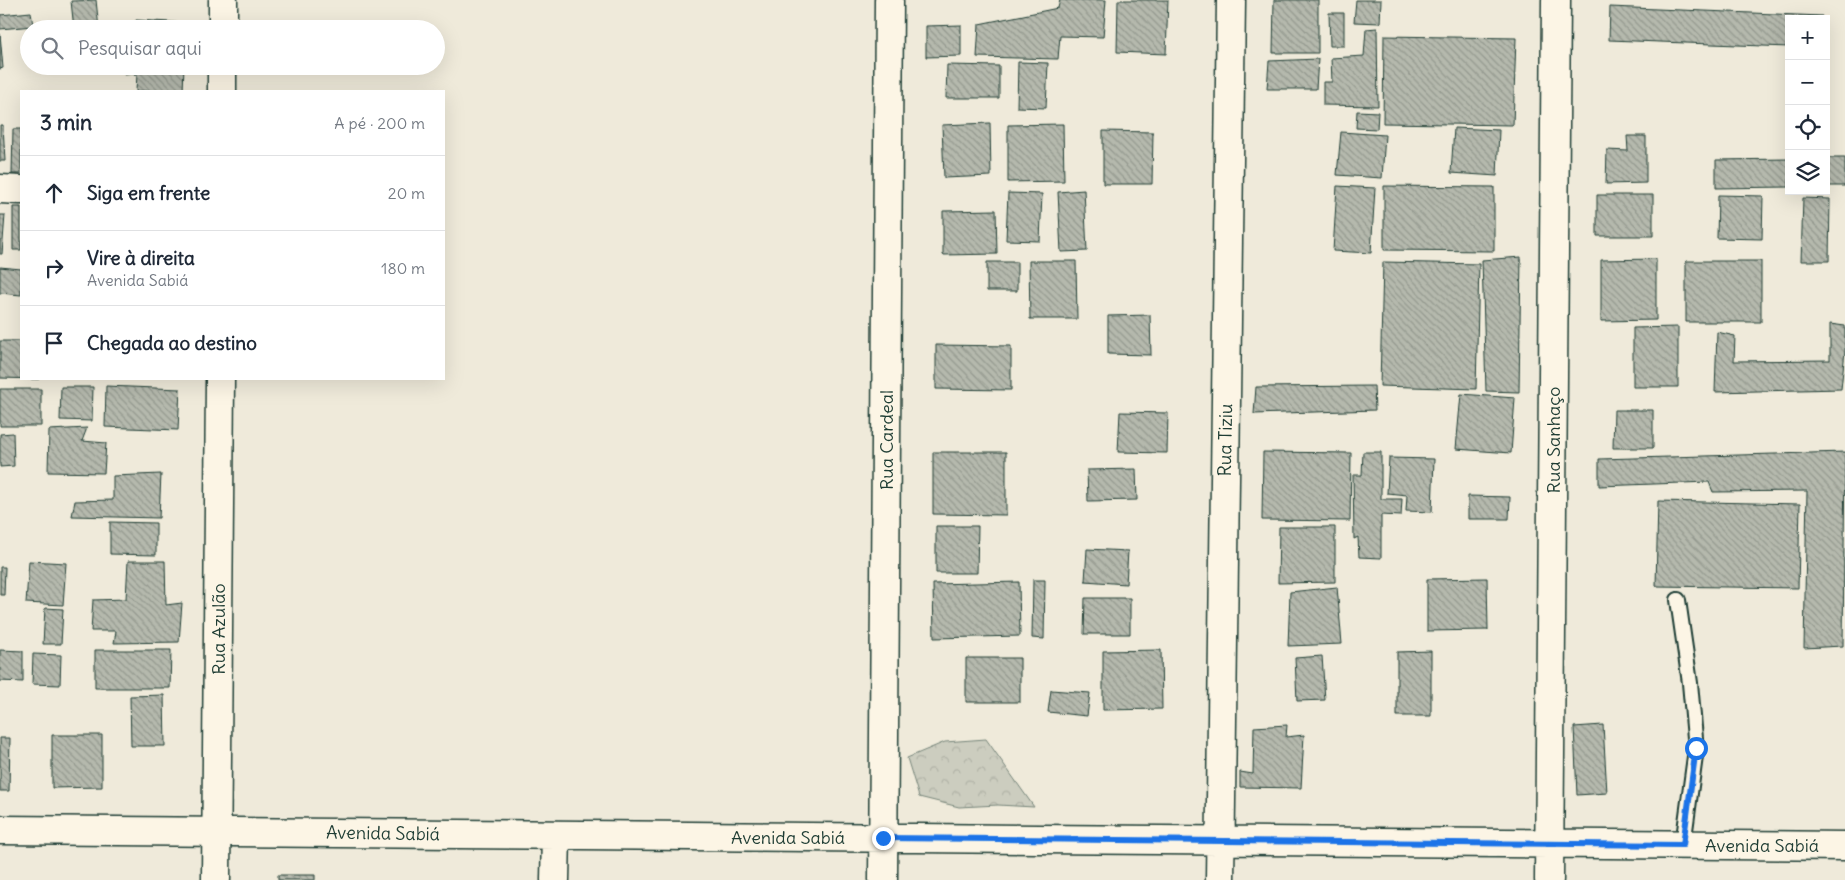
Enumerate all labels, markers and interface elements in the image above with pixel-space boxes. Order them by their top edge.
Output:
map controls [1785,15,1830,195]
button: + [1785,15,1830,60]
search box [20,20,445,75]
icon: search [38,34,66,62]
text: Pesquisar aqui [78,36,202,60]
button: − [1785,60,1830,105]
button: locate [1785,105,1830,150]
text: 3 min [40,109,92,136]
text: A pé · 200 m [334,113,425,133]
button: layers [1785,150,1830,195]
icon: ahead [40,179,68,207]
text: Siga em frente [87,181,210,205]
text: 20 m [388,183,425,203]
text: Vire à direita [87,246,195,270]
icon: right [40,254,68,282]
text: 180 m [381,258,425,278]
text: Avenida Sabiá [87,270,188,290]
icon: arrive [40,329,68,357]
text: Chegada ao destino [87,331,257,355]
street label: Rua Sanhaço [1542,387,1565,493]
street label: Rua Cardeal [875,390,898,490]
street label: Rua Tiziu [1213,403,1237,477]
street label: Rua Azulão [207,583,230,675]
route start [1685,737,1708,760]
street label: Avenida Sabiá [326,821,440,845]
street label: Avenida Sabiá [731,826,845,849]
route end [872,827,895,850]
street label: Avenida Sabiá [1705,834,1819,857]

